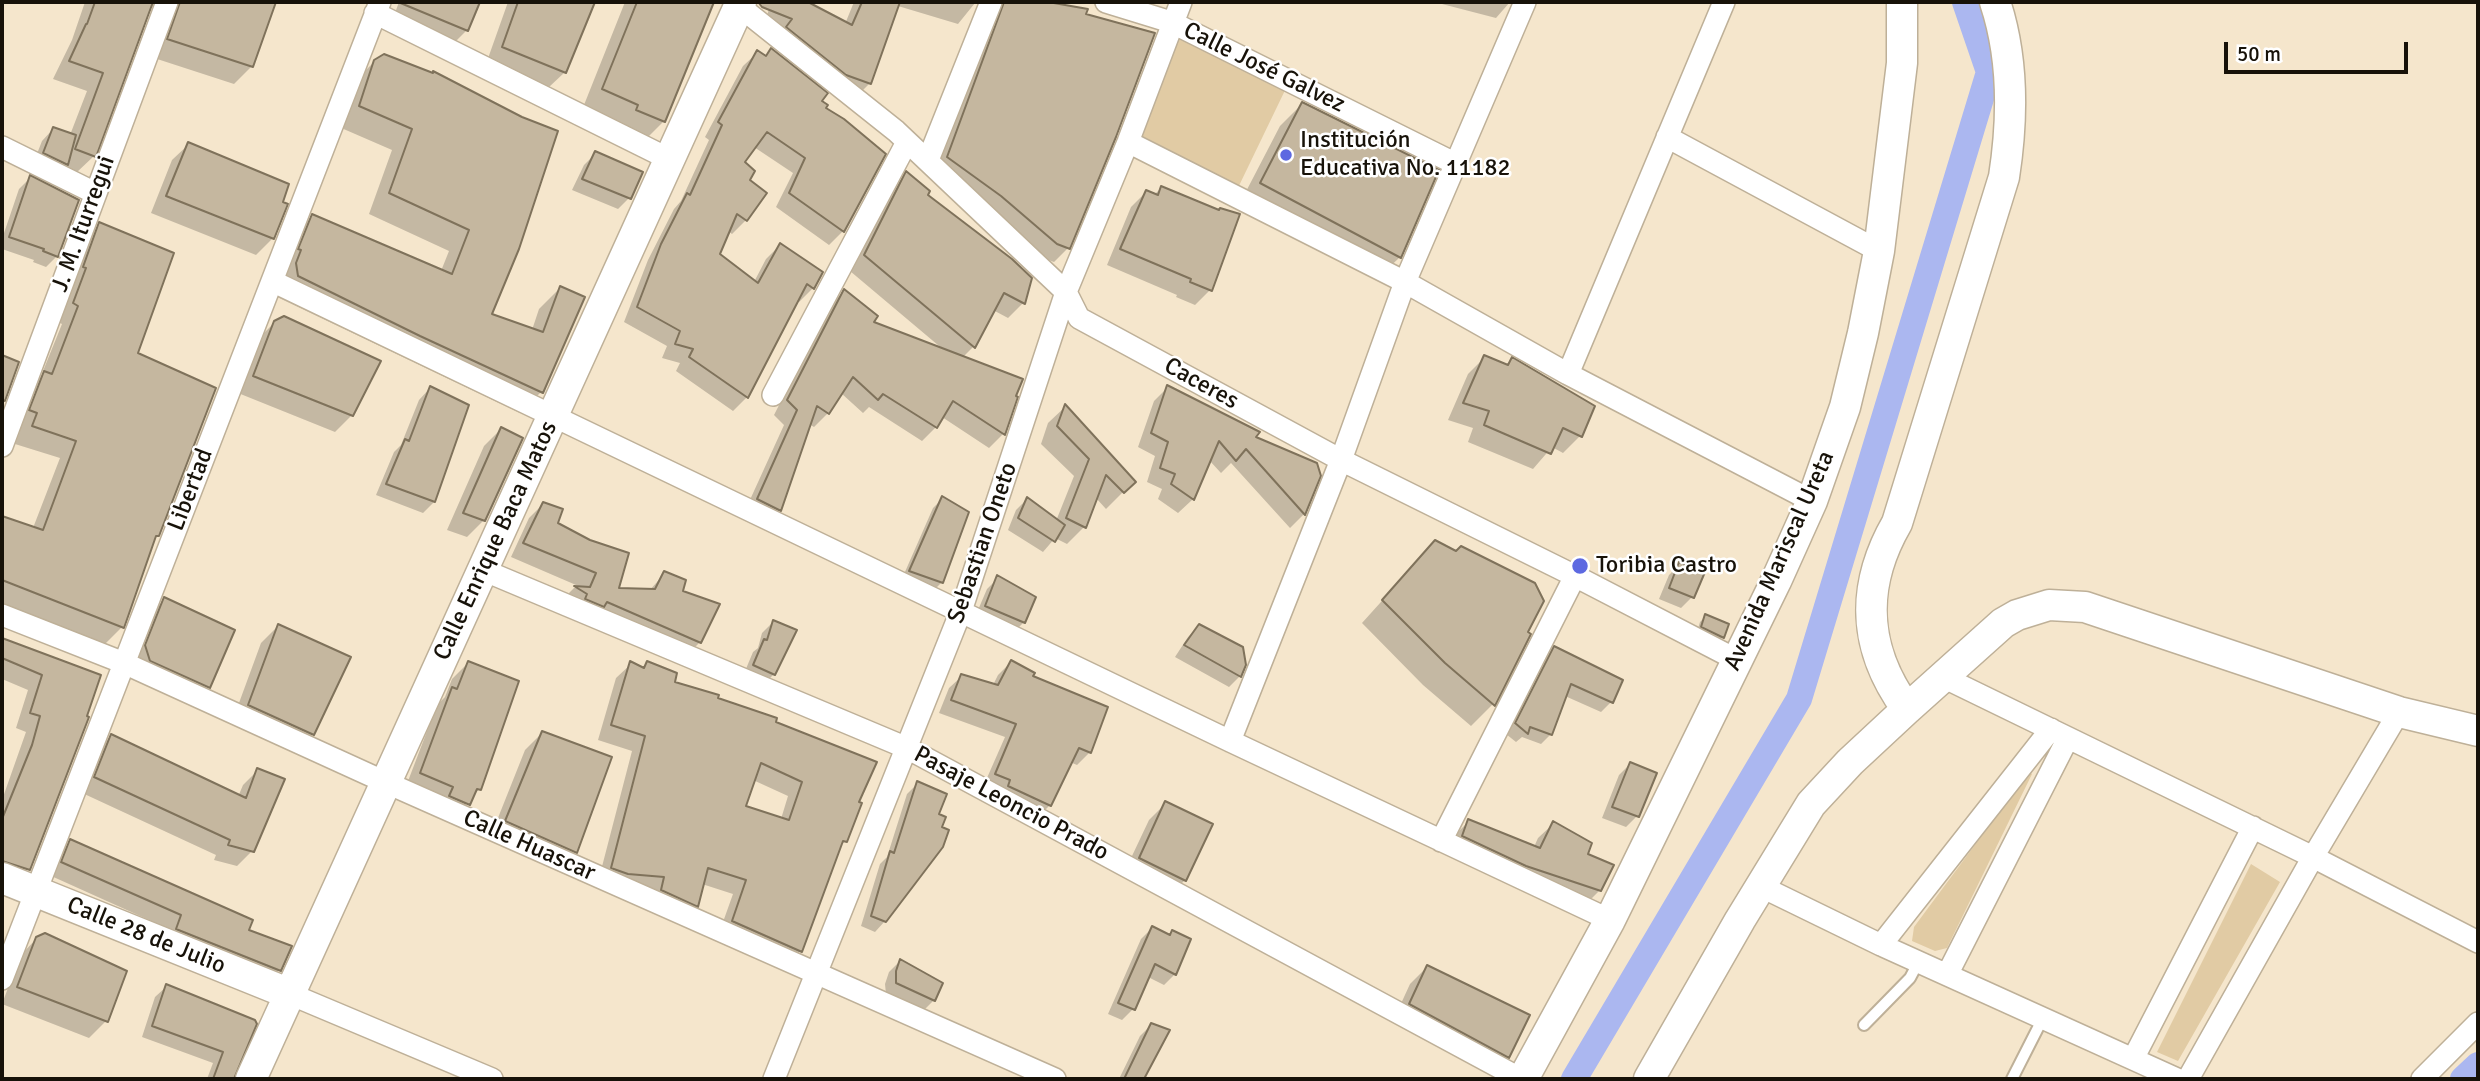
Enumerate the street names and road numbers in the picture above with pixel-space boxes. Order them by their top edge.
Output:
street label: Calle José Galvez [1179,16,1349,120]
street label: J. M. Iturregui [46,152,122,296]
street label: Caceres [1159,352,1243,416]
street label: Calle Enrique Baca Matos [428,417,564,665]
street label: Libertad [162,445,220,535]
street label: Avenida Mariscal Ureta [1719,447,1841,675]
street label: Sebastian Oneto [942,459,1024,627]
street label: Pasaje Leoncio Prado [909,740,1113,868]
street label: Calle Huascar [458,804,600,888]
street label: Calle 28 de Julio [63,891,229,981]

